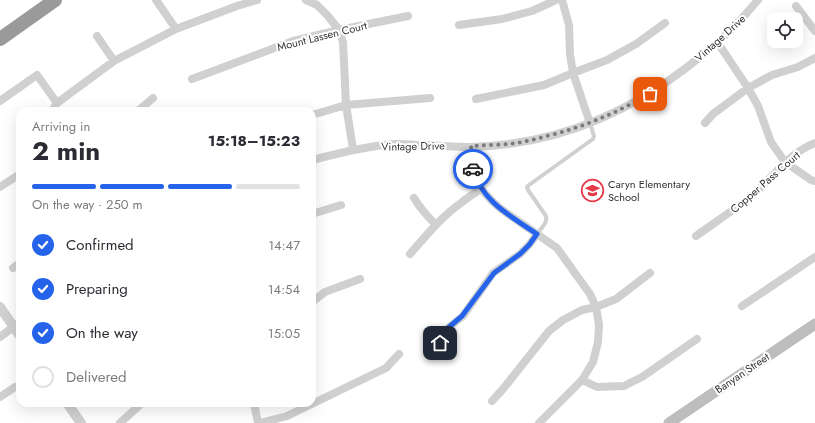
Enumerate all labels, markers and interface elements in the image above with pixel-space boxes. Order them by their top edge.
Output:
street label: Vintage Drive [691,11,749,65]
map controls [767,12,803,48]
button: locate [767,12,803,48]
street label: Mount Lassen Court [275,17,369,55]
pin [633,77,667,111]
icon: bag [639,83,661,105]
text: Arriving in [32,117,90,136]
text: 15:18–15:23 [208,130,300,152]
text: 2 min [32,132,100,170]
street label: Vintage Drive [381,137,445,155]
street label: Copper Pass Court [727,147,804,217]
courier [453,149,493,189]
icon: car [462,158,484,180]
place label: Caryn Elementary School [608,176,690,205]
school or university icon: Caryn Elementary School [580,177,606,203]
text: On the way · 250 m [32,195,143,214]
icon: check [32,234,54,256]
text: Confirmed [66,234,134,256]
text: 14:47 [268,236,300,255]
icon: check [32,278,54,300]
text: Preparing [66,278,128,300]
text: 14:54 [268,280,300,299]
icon: check [32,322,54,344]
text: On the way [66,322,138,344]
text: 15:05 [268,324,300,343]
pin [423,326,457,360]
icon: home [429,332,451,354]
street label: Banyan Street [712,349,773,397]
text: Delivered [66,366,127,388]

